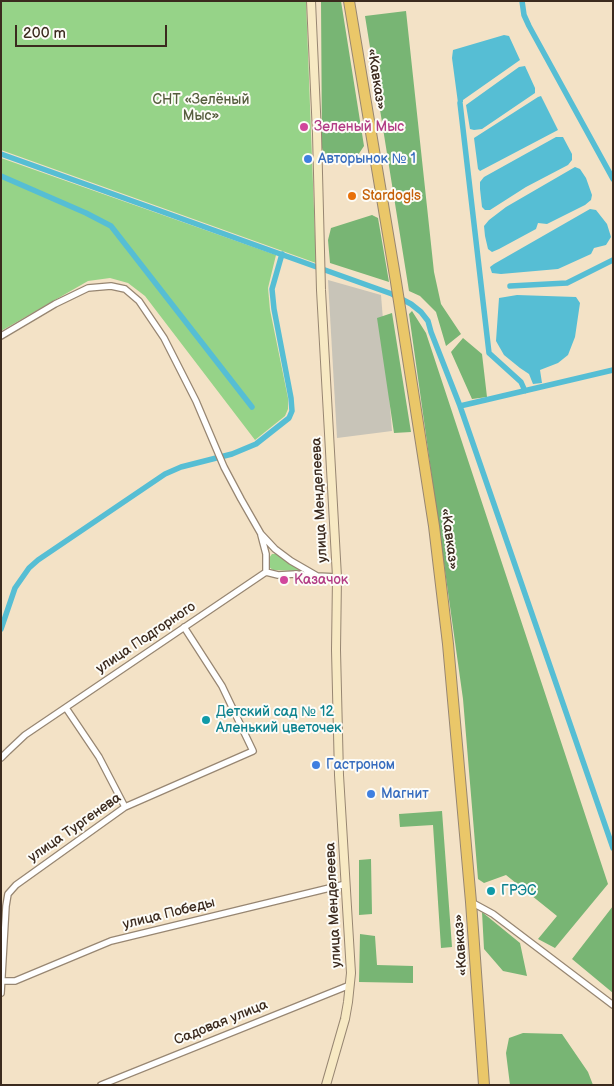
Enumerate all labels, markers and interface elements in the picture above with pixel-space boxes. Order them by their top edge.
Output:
scale bar [18,15,170,47]
text: 200 m [23,24,66,43]
street label: «Кавказ» [363,47,389,111]
park label: СНТ «Зелёный Мыс» [153,92,249,124]
place label: Зеленый Мыс [314,119,404,135]
marker: Зеленый Мыс [298,121,310,133]
place label: Авторынок № 1 [318,151,416,167]
marker: Авторынок № 1 [302,153,314,165]
place label: Stardog!s [362,188,421,204]
marker: Stardog!s [346,190,358,202]
street label: улица Менделеева [308,437,332,563]
street label: «Кавказ» [436,507,462,571]
place label: Казачок [294,572,348,588]
marker: Казачок [278,574,290,586]
street label: улица Подгорного [93,598,199,678]
place label: Детский сад № 12 Аленький цветочек [216,704,342,736]
marker: Детский сад № 12 Аленький цветочек [200,714,212,726]
place label: Гастроном [326,757,395,773]
marker: Гастроном [310,759,322,771]
place label: Магнит [381,786,429,802]
marker: Магнит [365,788,377,800]
street label: улица Тургенева [25,790,125,866]
street label: улица Менделеева [322,842,346,968]
place label: ГРЭС [501,883,537,899]
marker: ГРЭС [485,885,497,897]
street label: улица Победы [121,894,217,934]
street label: «Кавказ» [450,913,472,977]
street label: Садовая улица [172,997,270,1049]

